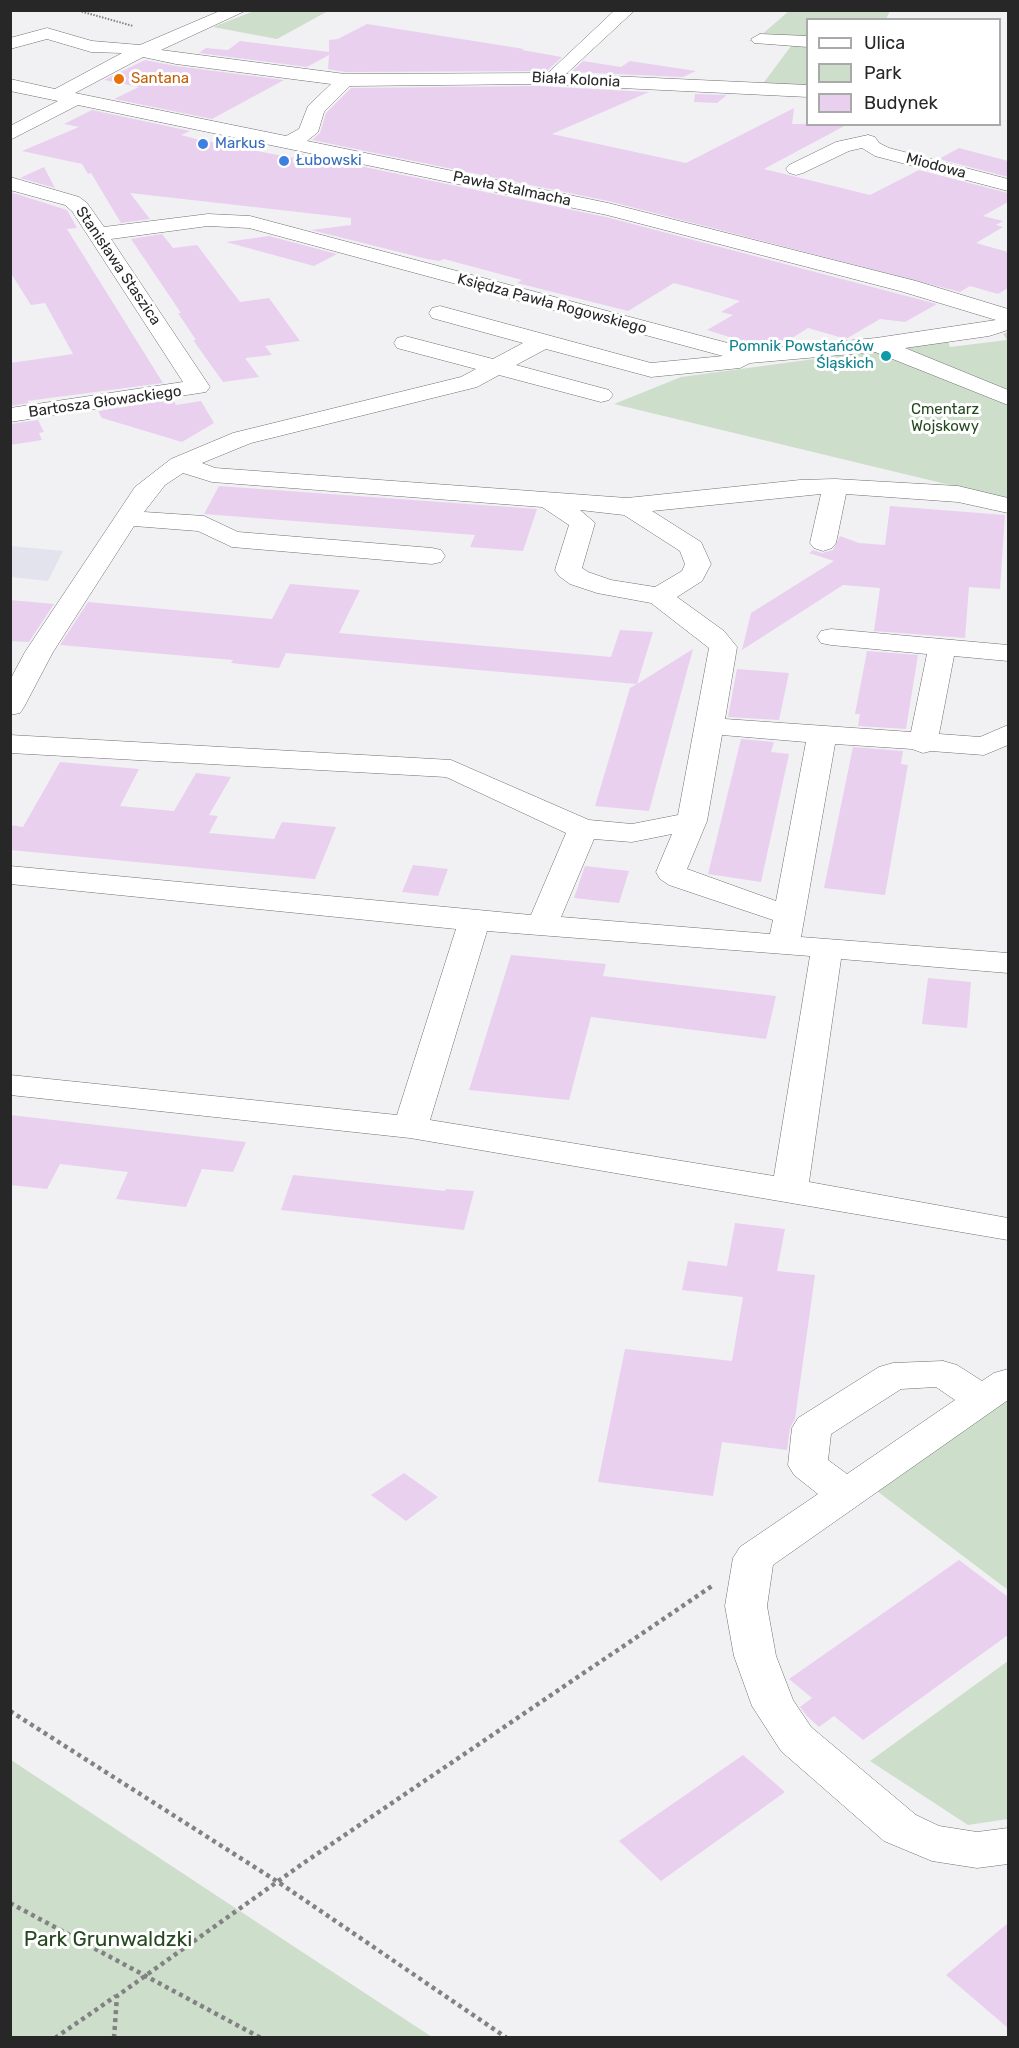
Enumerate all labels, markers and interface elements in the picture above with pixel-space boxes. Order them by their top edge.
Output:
legend [806,18,1001,126]
text: Ulica [864,32,905,54]
text: Park [864,62,901,84]
street label: Biała Kolonia [531,69,621,91]
place label: Santana [131,70,189,88]
marker: Santana [112,72,126,86]
text: Budynek [864,92,938,114]
place label: Markus [215,135,265,153]
marker: Markus [196,137,210,151]
street label: Miodowa [904,149,968,183]
place label: Łubowski [296,152,362,170]
marker: Łubowski [277,154,291,168]
street label: Pawła Stalmacha [451,168,573,210]
street label: Stanisława Staszica [72,203,164,329]
street label: Księdza Pawła Rogowskiego [455,270,649,338]
place label: Pomnik Powstańców Śląskich [729,338,874,373]
marker: Pomnik Powstańców Śląskich [879,349,893,363]
street label: Bartosza Głowackiego [27,382,183,422]
park label: Cmentarz Wojskowy [911,401,979,436]
park label: Park Grunwaldzki [24,1927,192,1953]

